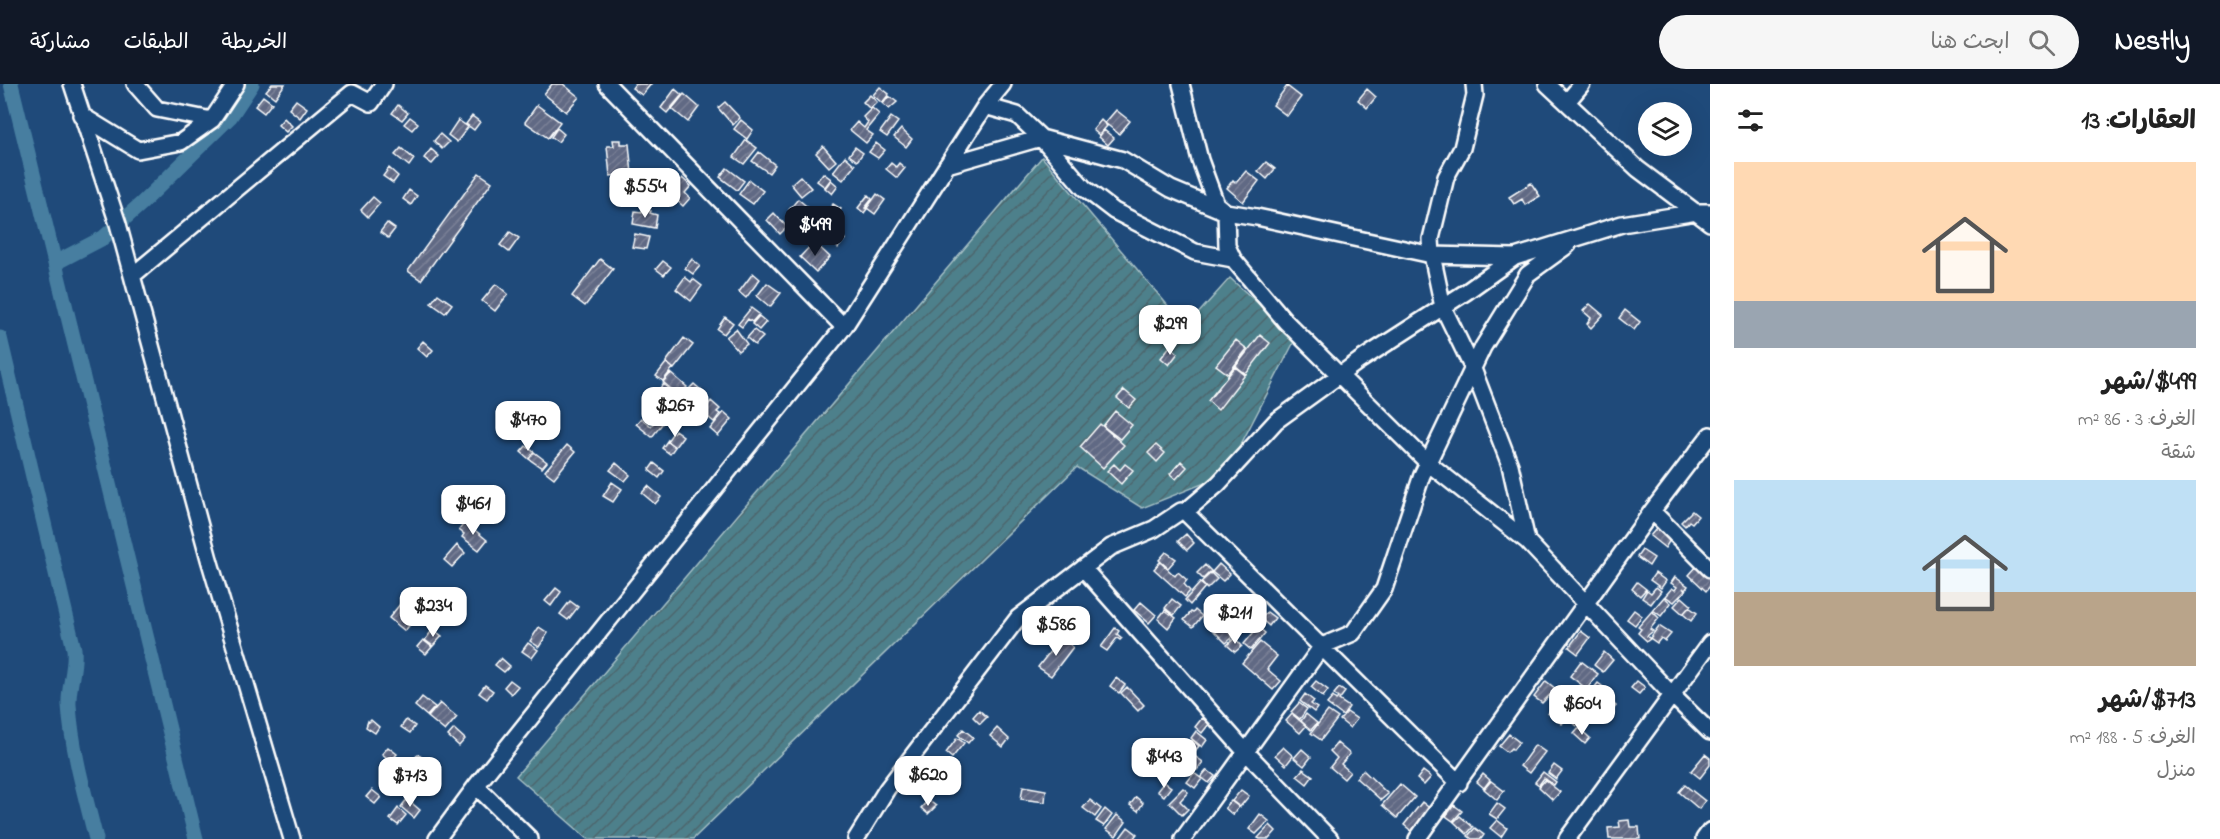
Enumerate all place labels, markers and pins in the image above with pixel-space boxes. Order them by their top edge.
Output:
pin: $554 [609,168,681,219]
pin: $499 [779,206,851,257]
pin: $299 [1134,305,1206,356]
pin: $267 [639,387,711,438]
pin: $470 [492,401,564,452]
pin: $461 [437,485,509,536]
pin: $234 [397,587,469,638]
pin: $211 [1199,594,1271,645]
pin: $586 [1020,606,1092,657]
pin: $604 [1546,685,1618,736]
pin: $443 [1128,738,1200,789]
pin: $620 [892,756,964,807]
pin: $713 [374,757,446,808]

